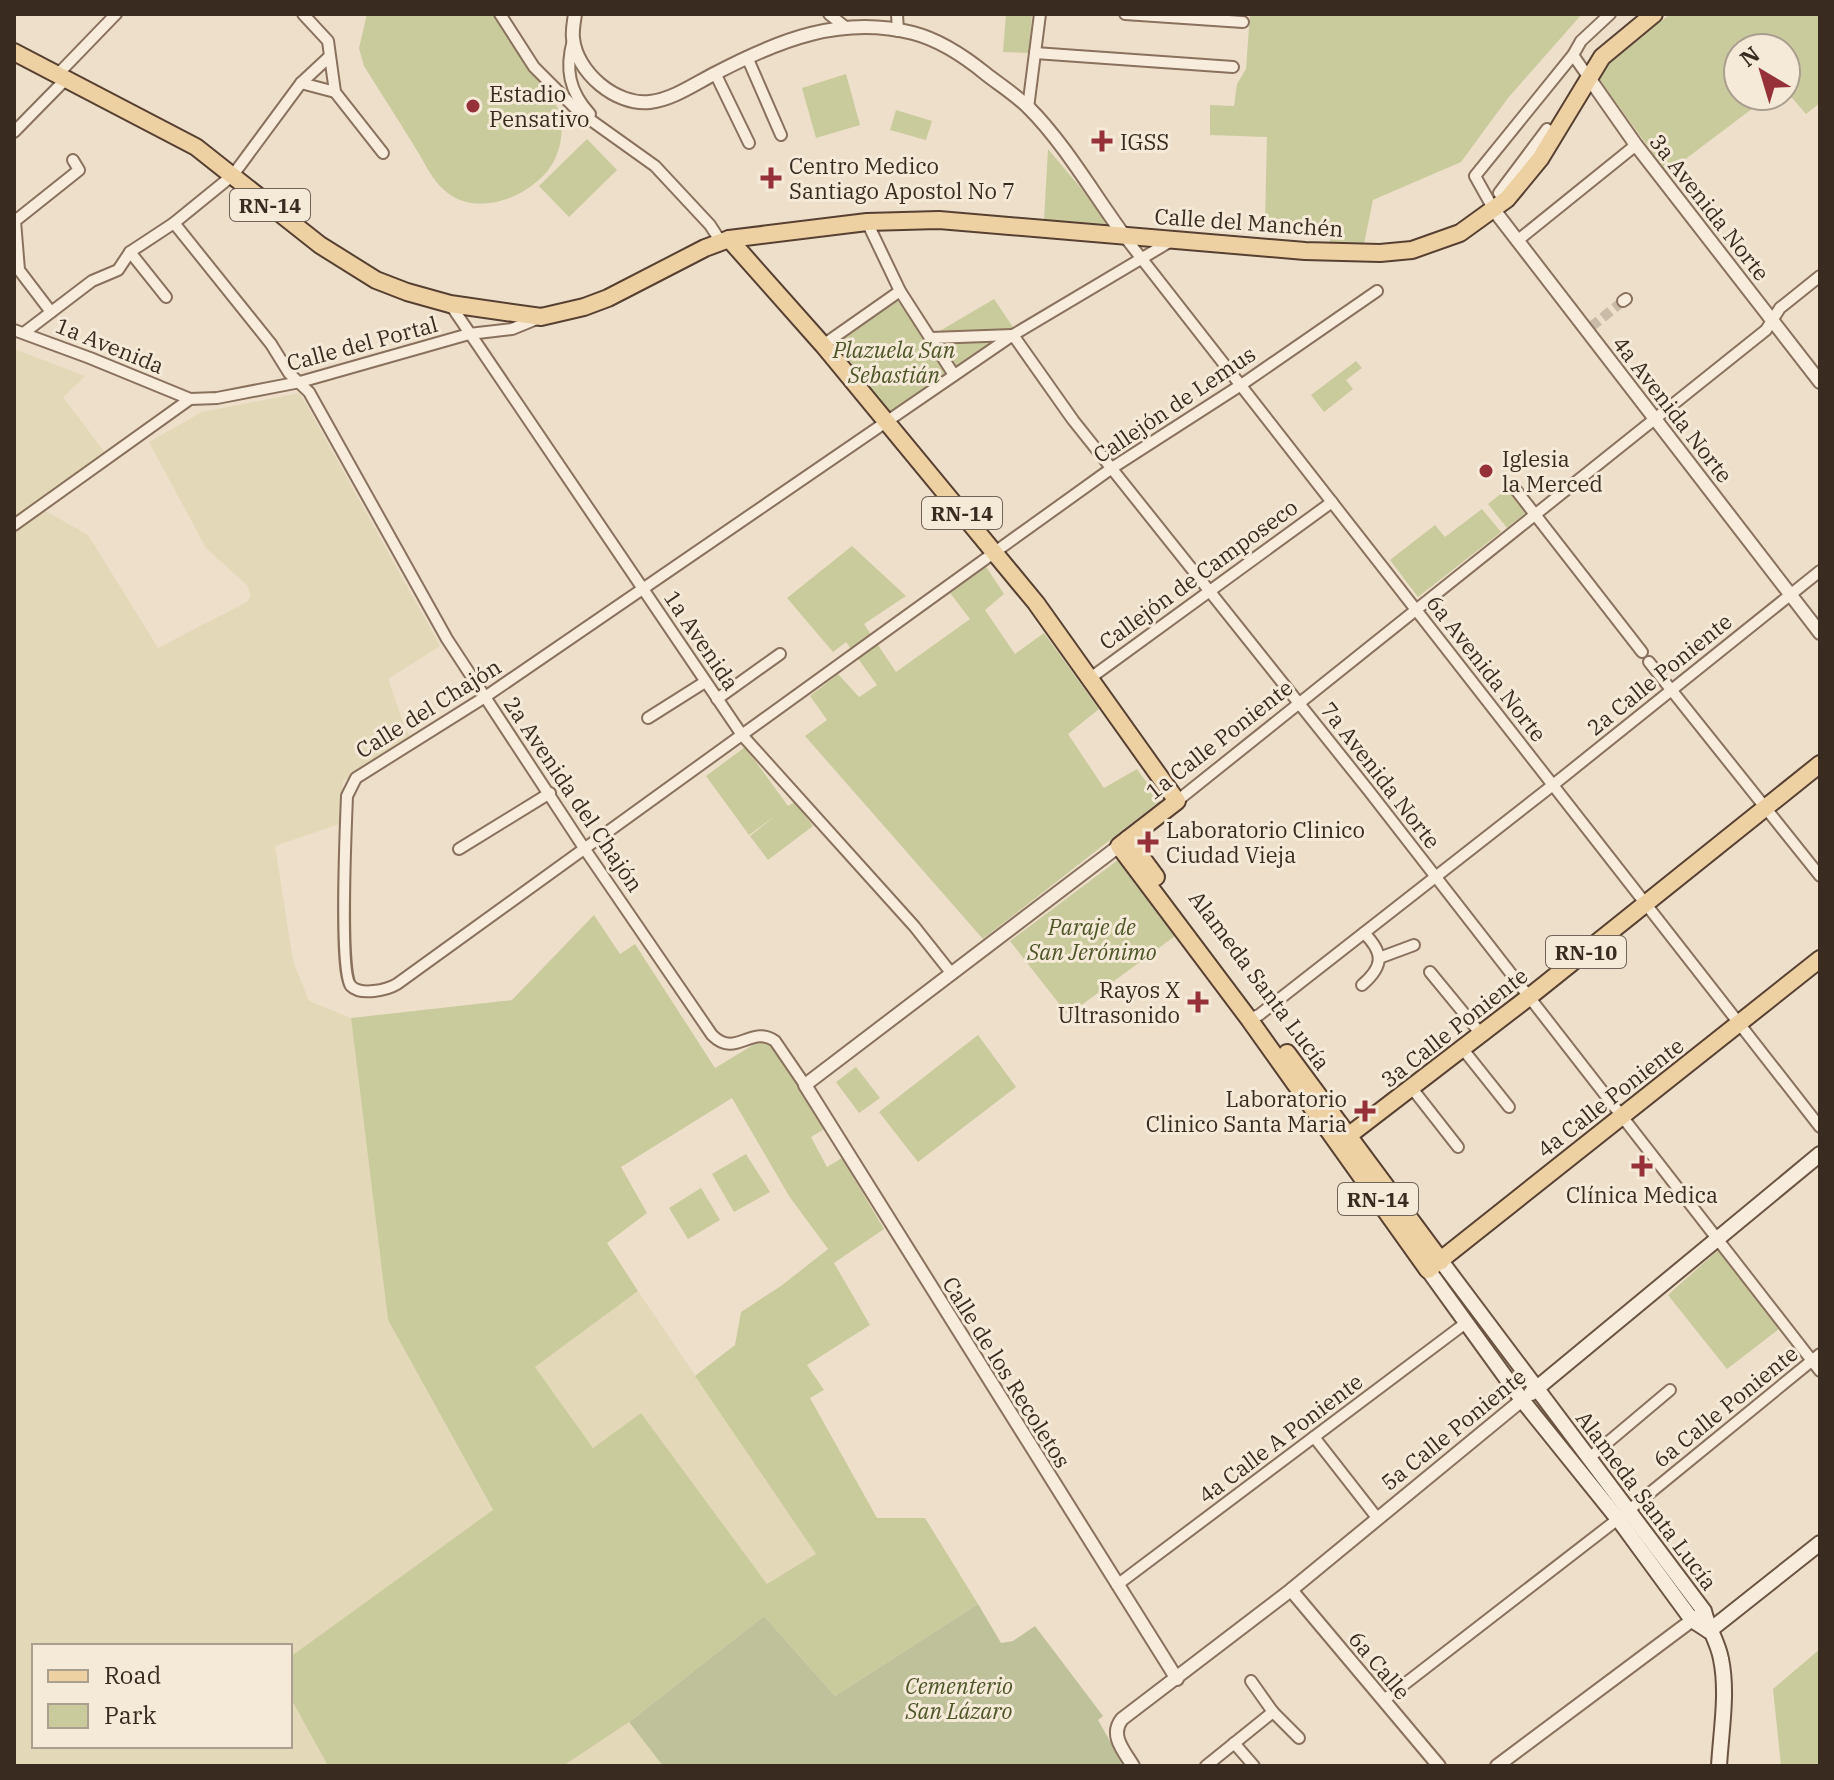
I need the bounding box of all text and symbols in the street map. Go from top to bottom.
north arrow [1722,32,1802,112]
text: N [1734,39,1765,73]
place label: Estadio Pensativo [489,79,589,133]
marker: Estadio Pensativo [464,97,482,115]
place label: IGSS [1120,127,1169,156]
street label: 3a Avenida Norte [1644,128,1776,286]
marker: IGSS [1091,130,1113,152]
place label: Centro Medico Santiago Apostol No 7 [789,151,1015,205]
marker: Centro Medico Santiago Apostol No 7 [760,167,782,189]
road number: RN-14 [230,189,310,221]
street label: Calle del Manchén [1154,201,1344,243]
street label: Calle del Portal [283,309,441,377]
street label: 1a Avenida [51,310,169,380]
street label: 4a Avenida Norte [1607,330,1739,488]
park label: Plazuela San Sebastián [832,335,956,389]
street label: Callejón de Lemus [1087,339,1261,469]
place label: Iglesia la Merced [1502,444,1603,498]
marker: Iglesia la Merced [1477,462,1495,480]
street label: Callejón de Camposeco [1093,492,1303,656]
road number: RN-14 [922,497,1002,529]
street label: 1a Avenida [658,584,746,696]
street label: 6a Avenida Norte [1421,589,1553,747]
street label: 2a Calle Poniente [1580,607,1738,741]
street label: Calle del Chajón [350,652,506,764]
street label: 1a Calle Poniente [1140,673,1298,805]
street label: 2a Avenida del Chajón [498,691,650,897]
street label: 7a Avenida Norte [1315,696,1447,854]
place label: Laboratorio Clinico Ciudad Vieja [1166,815,1365,869]
marker: Laboratorio Clinico Ciudad Vieja [1137,831,1159,853]
street label: Alameda Santa Lucía [1183,884,1337,1076]
park label: Paraje de San Jerónimo [1026,912,1157,966]
road number: RN-10 [1546,936,1626,968]
street label: 3a Calle Poniente [1375,961,1533,1093]
place label: Rayos X Ultrasonido [1058,975,1180,1029]
marker: Rayos X Ultrasonido [1187,991,1209,1013]
street label: 4a Calle Poniente [1531,1031,1689,1163]
place label: Laboratorio Clinico Santa Maria [1146,1084,1347,1138]
marker: Laboratorio Clinico Santa Maria [1354,1100,1376,1122]
marker: Clínica Medica [1631,1155,1653,1177]
place label: Clínica Medica [1566,1180,1718,1209]
road number: RN-14 [1338,1183,1418,1215]
street label: Calle de los Recoletos [936,1271,1078,1473]
street label: 6a Calle Poniente [1646,1339,1804,1473]
street label: 5a Calle Poniente [1374,1362,1532,1496]
street label: 4a Calle A Poniente [1192,1367,1368,1509]
street label: Alameda Santa Lucía [1570,1404,1724,1596]
street label: 6a Calle [1343,1625,1417,1705]
legend [32,1644,292,1748]
text: Road [104,1659,161,1691]
park label: Cementerio San Lázaro [904,1671,1013,1725]
text: Park [104,1699,156,1731]

